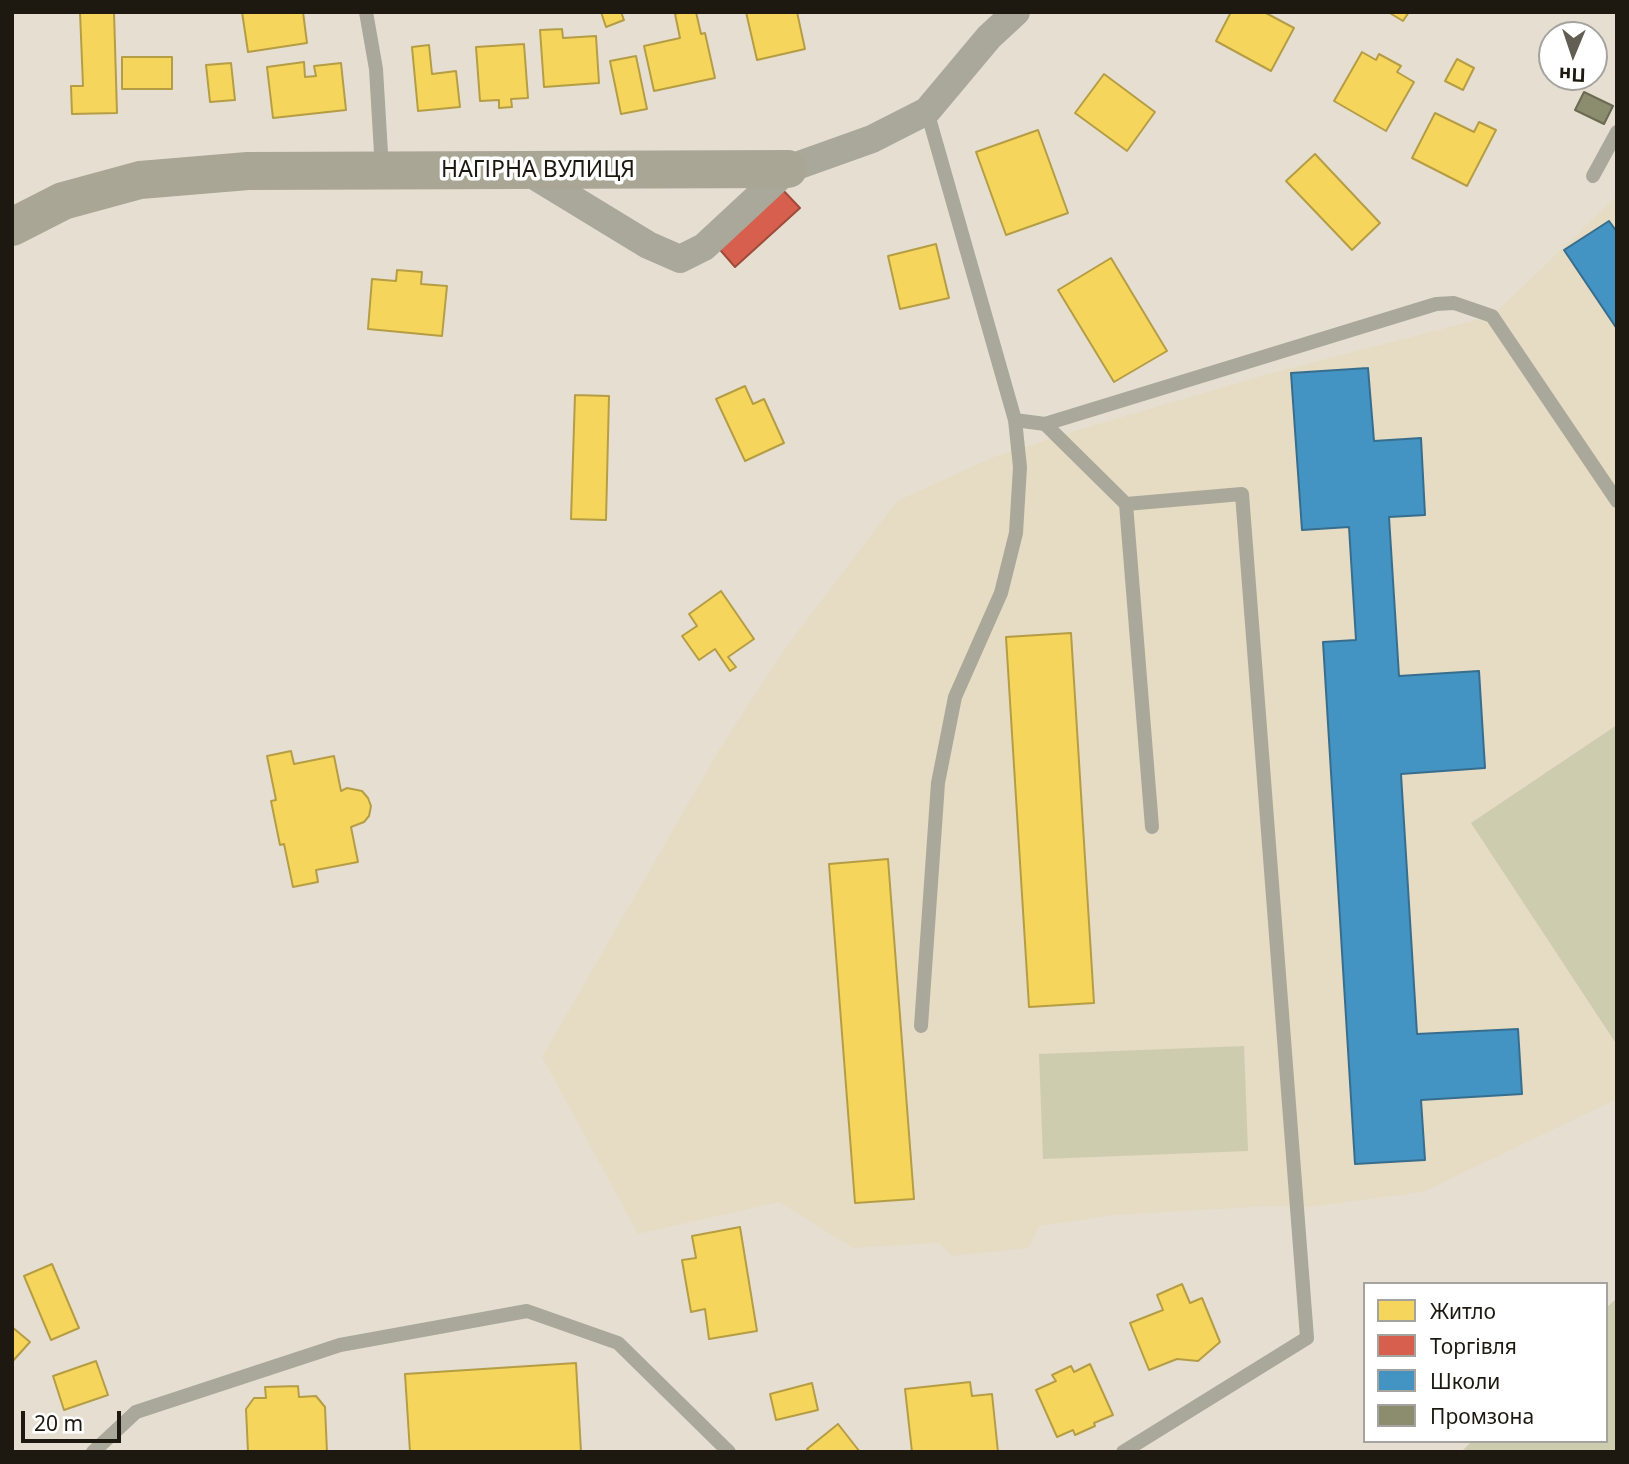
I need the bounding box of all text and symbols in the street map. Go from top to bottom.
north arrow [1538,21,1608,91]
text: Пн [1558,62,1586,88]
street label: НАГІРНА ВУЛИЦЯ [441,156,635,184]
legend [1363,1282,1608,1443]
text: Житло [1430,1297,1496,1325]
text: Торгівля [1430,1332,1517,1360]
text: Школи [1430,1367,1500,1395]
scale bar [24,1398,124,1442]
text: Промзона [1430,1402,1534,1430]
text: 20 m [34,1409,83,1437]

